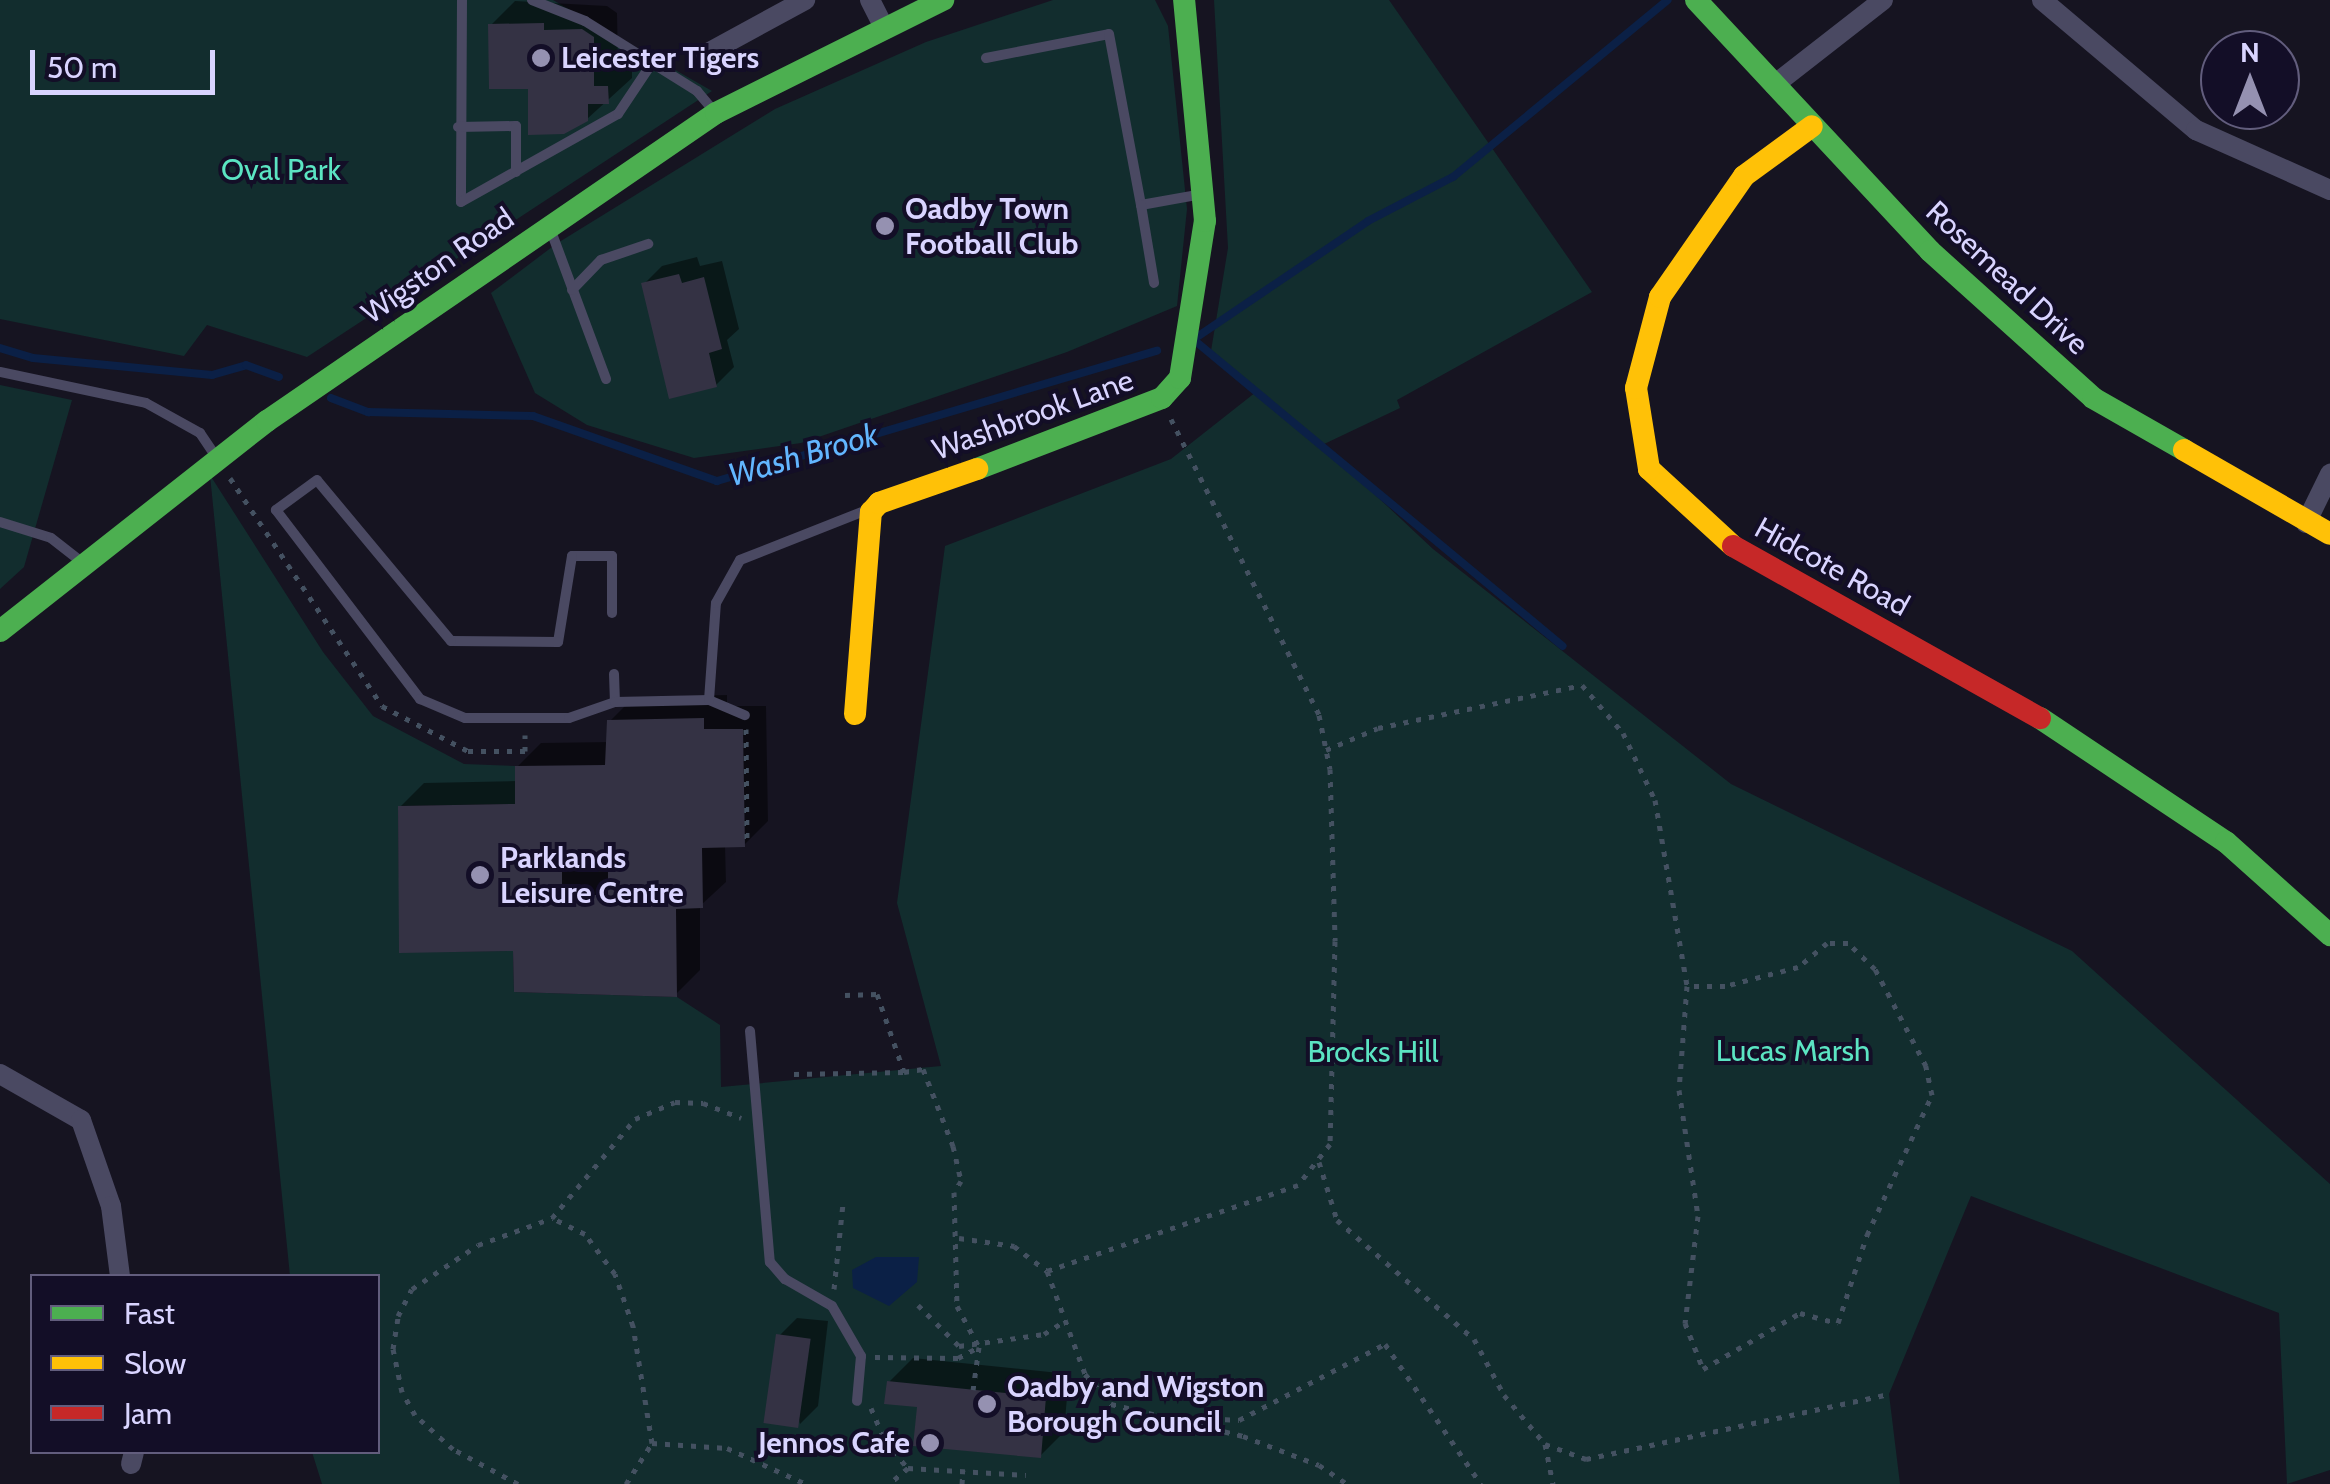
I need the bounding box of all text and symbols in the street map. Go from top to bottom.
scale bar [35,30,220,92]
north arrow [2200,30,2300,130]
text: N [2240,35,2260,69]
place label: Leicester Tigers [561,40,759,76]
marker: Leicester Tigers [530,47,552,69]
text: 50 m [47,49,117,86]
park label: Oval Park [221,152,341,188]
place label: Oadby Town Football Club [905,191,1078,262]
street label: Rosemead Drive [1918,194,2096,362]
street label: Wigston Road [355,200,521,332]
marker: Oadby Town Football Club [874,215,896,237]
street label: Washbrook Lane [928,362,1138,468]
water label: Wash Brook [724,415,882,495]
street label: Hidcote Road [1749,510,1915,624]
place label: Parklands Leisure Centre [500,840,684,910]
marker: Parklands Leisure Centre [469,864,491,886]
park label: Lucas Marsh [1716,1033,1870,1069]
park label: Brocks Hill [1308,1034,1438,1070]
legend [30,1274,380,1454]
text: Fast [124,1295,175,1332]
text: Slow [124,1345,186,1382]
place label: Oadby and Wigston Borough Council [1007,1369,1264,1440]
marker: Oadby and Wigston Borough Council [976,1393,998,1415]
text: Jam [124,1395,172,1432]
place label: Jennos Cafe [758,1425,910,1461]
marker: Jennos Cafe [919,1432,941,1454]

